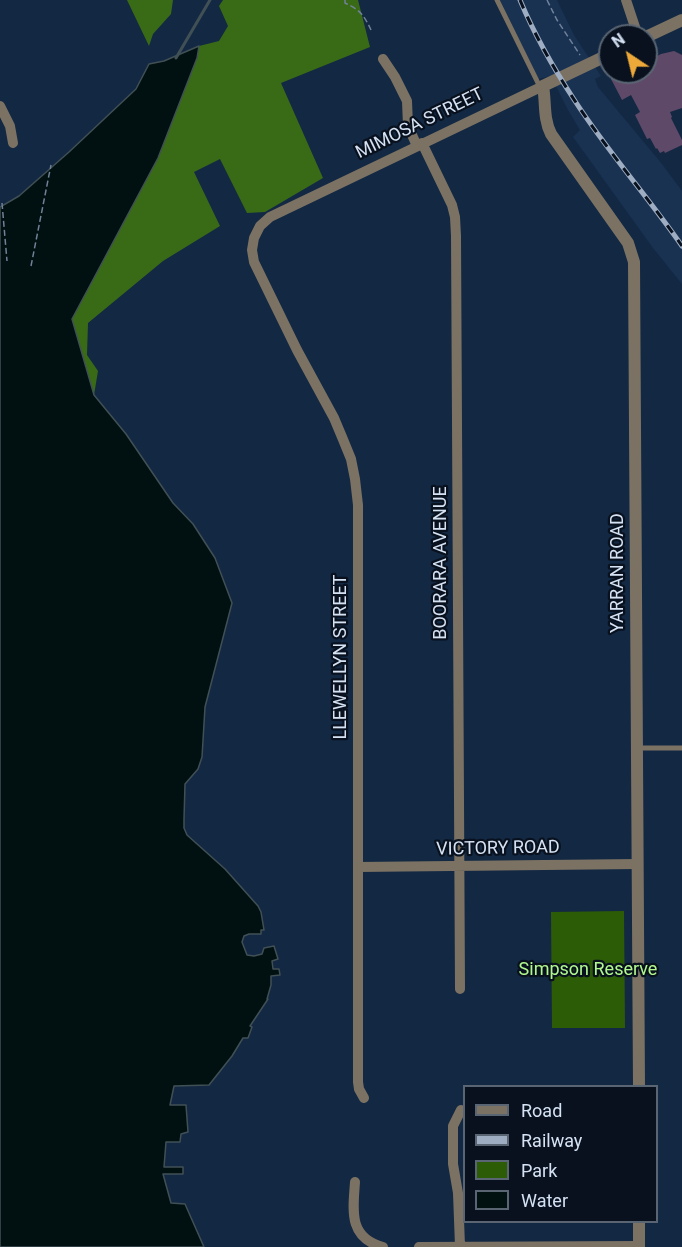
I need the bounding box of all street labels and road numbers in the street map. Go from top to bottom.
street label: MIMOSA STREET [353,84,487,164]
street label: BOORARA AVENUE [430,486,452,640]
street label: YARRAN ROAD [607,513,629,633]
street label: LLEWELLYN STREET [330,574,352,740]
street label: VICTORY ROAD [436,837,560,861]

